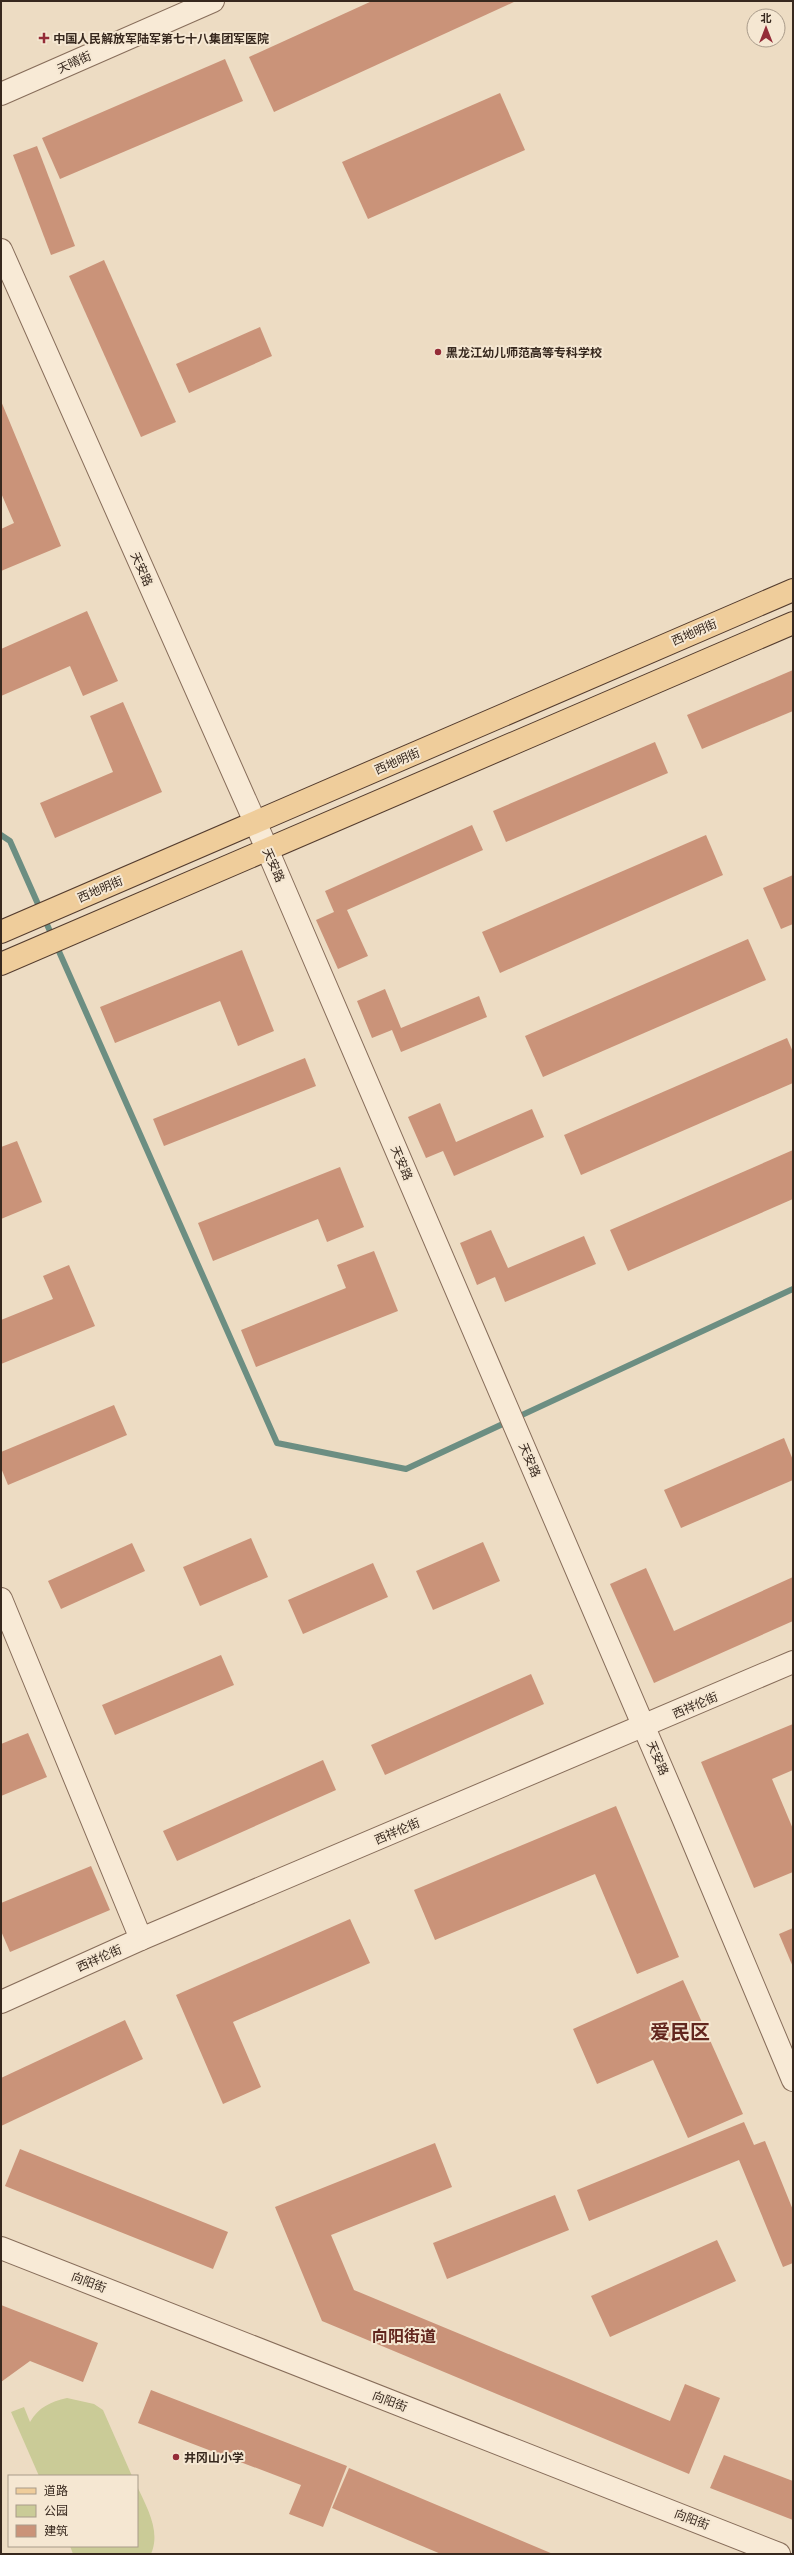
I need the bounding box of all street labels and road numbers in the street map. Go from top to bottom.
street label: 天晴街 [54,48,94,76]
street label: 天安路 [128,549,156,589]
street label: 西地明街 [669,616,719,648]
street label: 西地明街 [372,745,422,777]
street label: 天安路 [260,845,288,885]
street label: 西地明街 [75,873,125,905]
street label: 天安路 [388,1143,416,1183]
street label: 天安路 [516,1440,544,1480]
street label: 西祥伦街 [670,1689,720,1721]
street label: 天安路 [644,1738,672,1778]
street label: 西祥伦街 [372,1815,422,1847]
street label: 西祥伦街 [74,1941,124,1975]
street label: 向阳街 [70,2269,108,2295]
street label: 向阳街 [371,2388,409,2414]
street label: 向阳街 [673,2506,711,2532]

